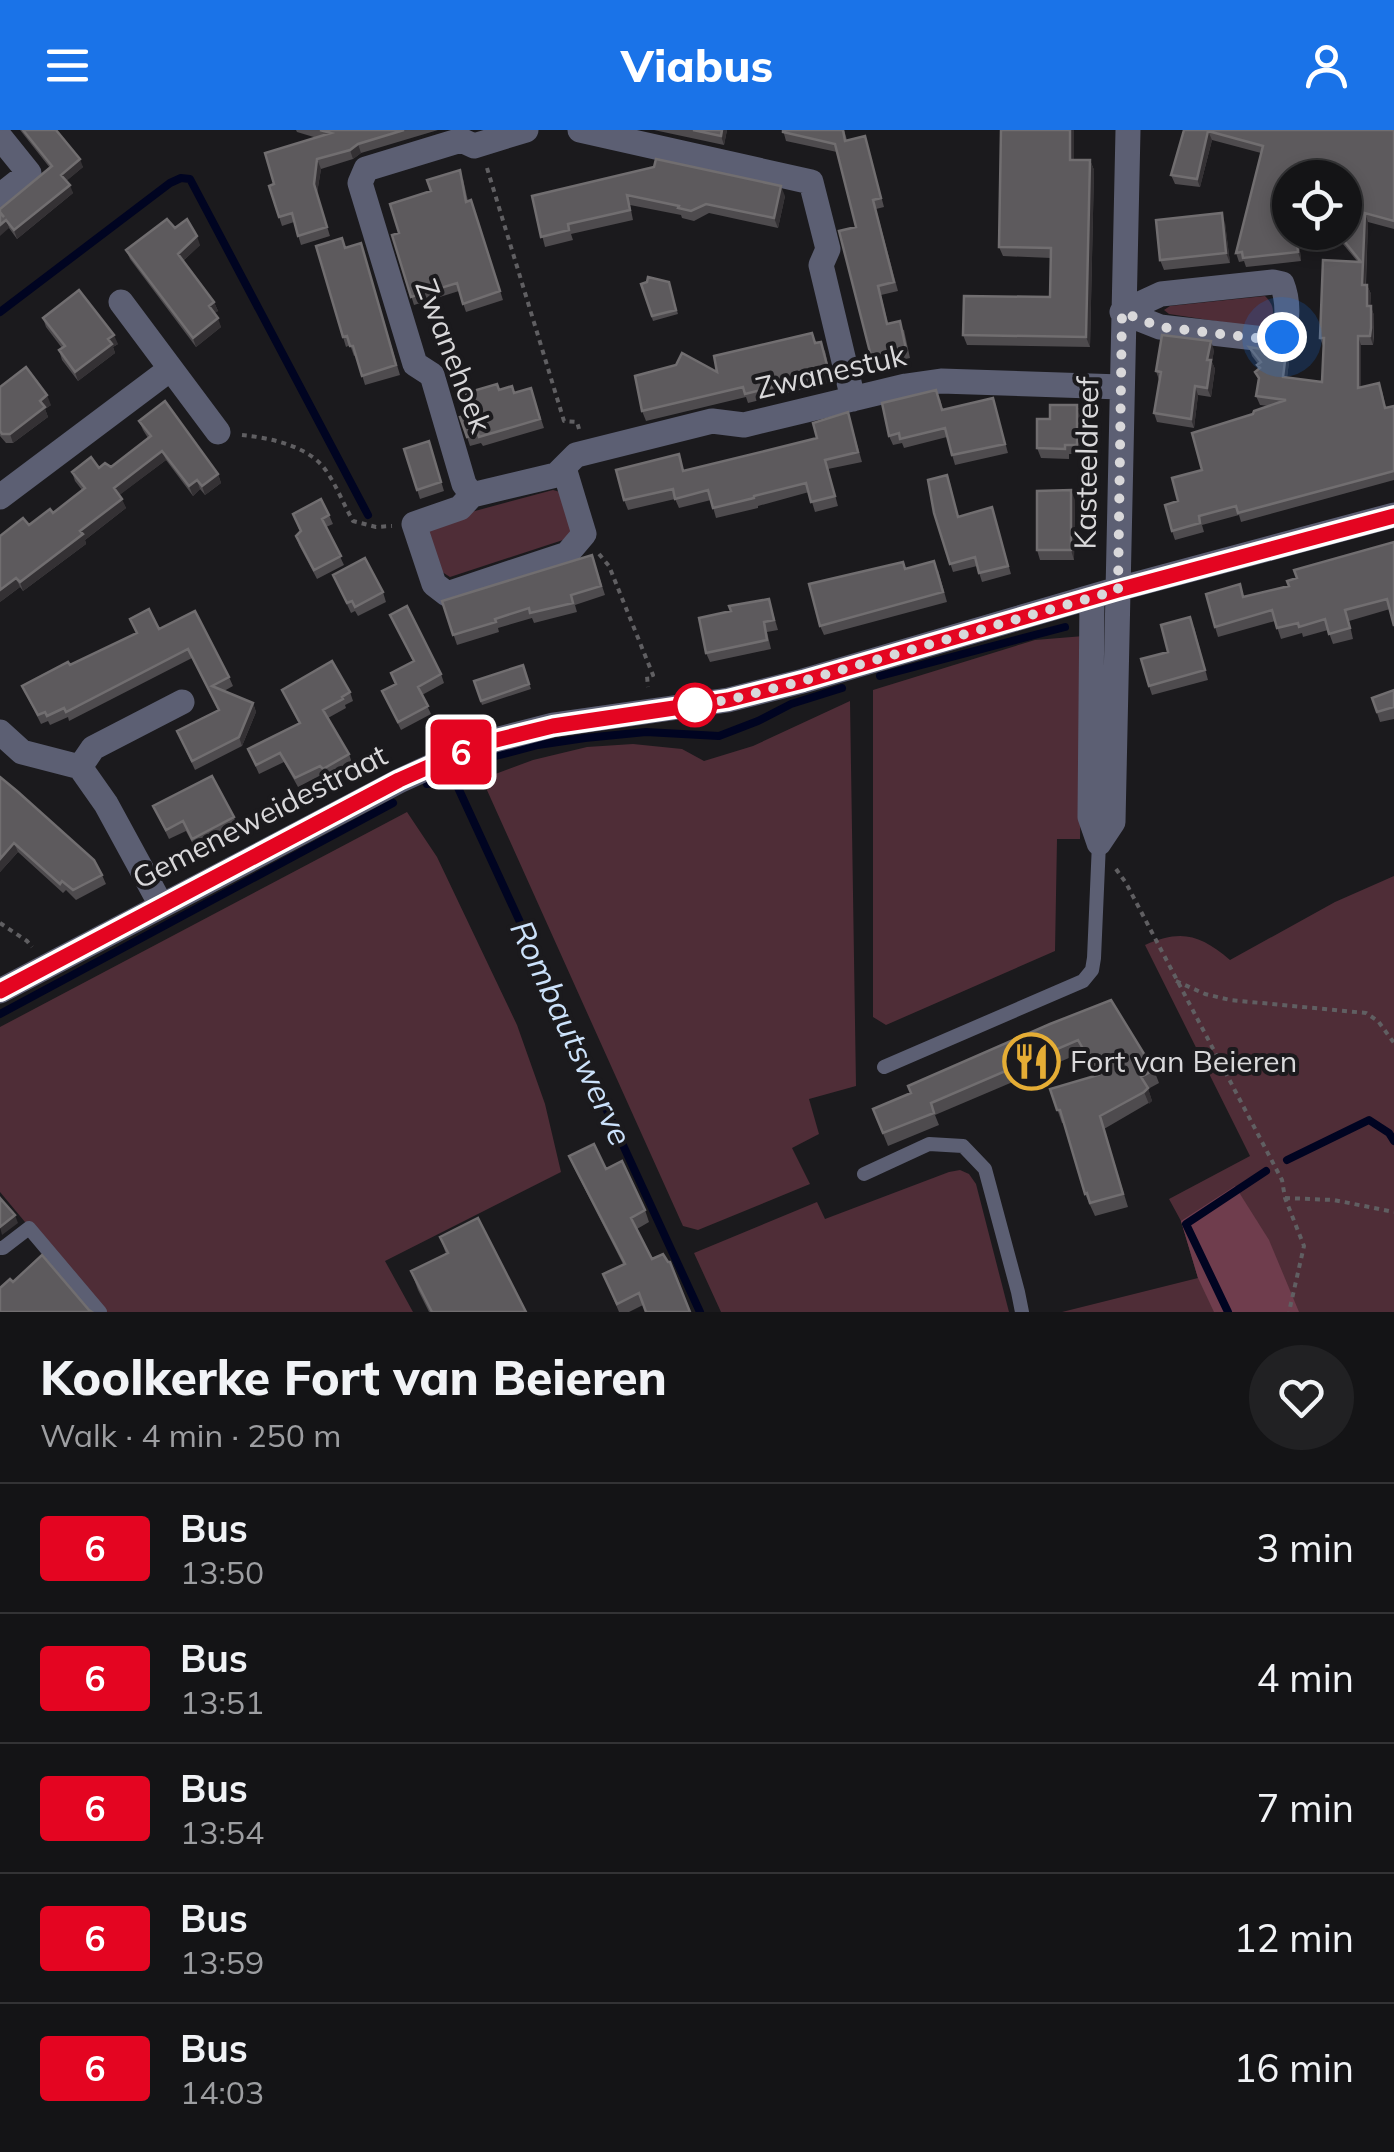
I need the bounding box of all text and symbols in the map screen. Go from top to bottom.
text: Viabus [621,37,773,93]
icon: menu [40,38,95,93]
icon: person [1299,38,1354,93]
map controls [1272,160,1362,250]
button: locate [1272,160,1362,250]
street label: Zwanehoek [407,274,501,438]
your location [1257,312,1307,362]
street label: Zwanestuk [752,335,910,407]
street label: Kasteeldreef [1065,375,1107,550]
unlabelled marker [674,684,716,726]
line badge: 6 [428,720,494,784]
text: 6 [450,730,472,774]
street label: Gemeneweidestraat [126,735,393,897]
water label: Rombautswerve [502,914,641,1151]
restaurant icon: Fort van Beieren [1001,1032,1061,1092]
place label: Fort van Beieren [1070,1042,1297,1080]
button: heart [1249,1345,1354,1450]
text: Koolkerke Fort van Beieren [40,1347,667,1407]
text: Walk · 4 min · 250 m [40,1415,341,1455]
text: Bus [180,1504,248,1552]
text: 3 min [1257,1524,1354,1572]
text: 6 [84,1526,106,1570]
text: 13:50 [180,1552,264,1592]
text: Bus [180,1634,248,1682]
text: 4 min [1257,1654,1354,1702]
text: 6 [84,1656,106,1700]
text: 13:51 [180,1682,264,1722]
text: Bus [180,1764,248,1812]
text: 7 min [1257,1784,1354,1832]
text: 6 [84,1786,106,1830]
text: 13:54 [180,1812,264,1852]
text: Bus [180,1894,248,1942]
text: 12 min [1234,1914,1354,1962]
text: 6 [84,1916,106,1960]
text: 13:59 [180,1942,264,1982]
text: Bus [180,2024,248,2072]
text: 16 min [1234,2044,1354,2092]
text: 6 [84,2046,106,2090]
text: 14:03 [180,2072,264,2112]

